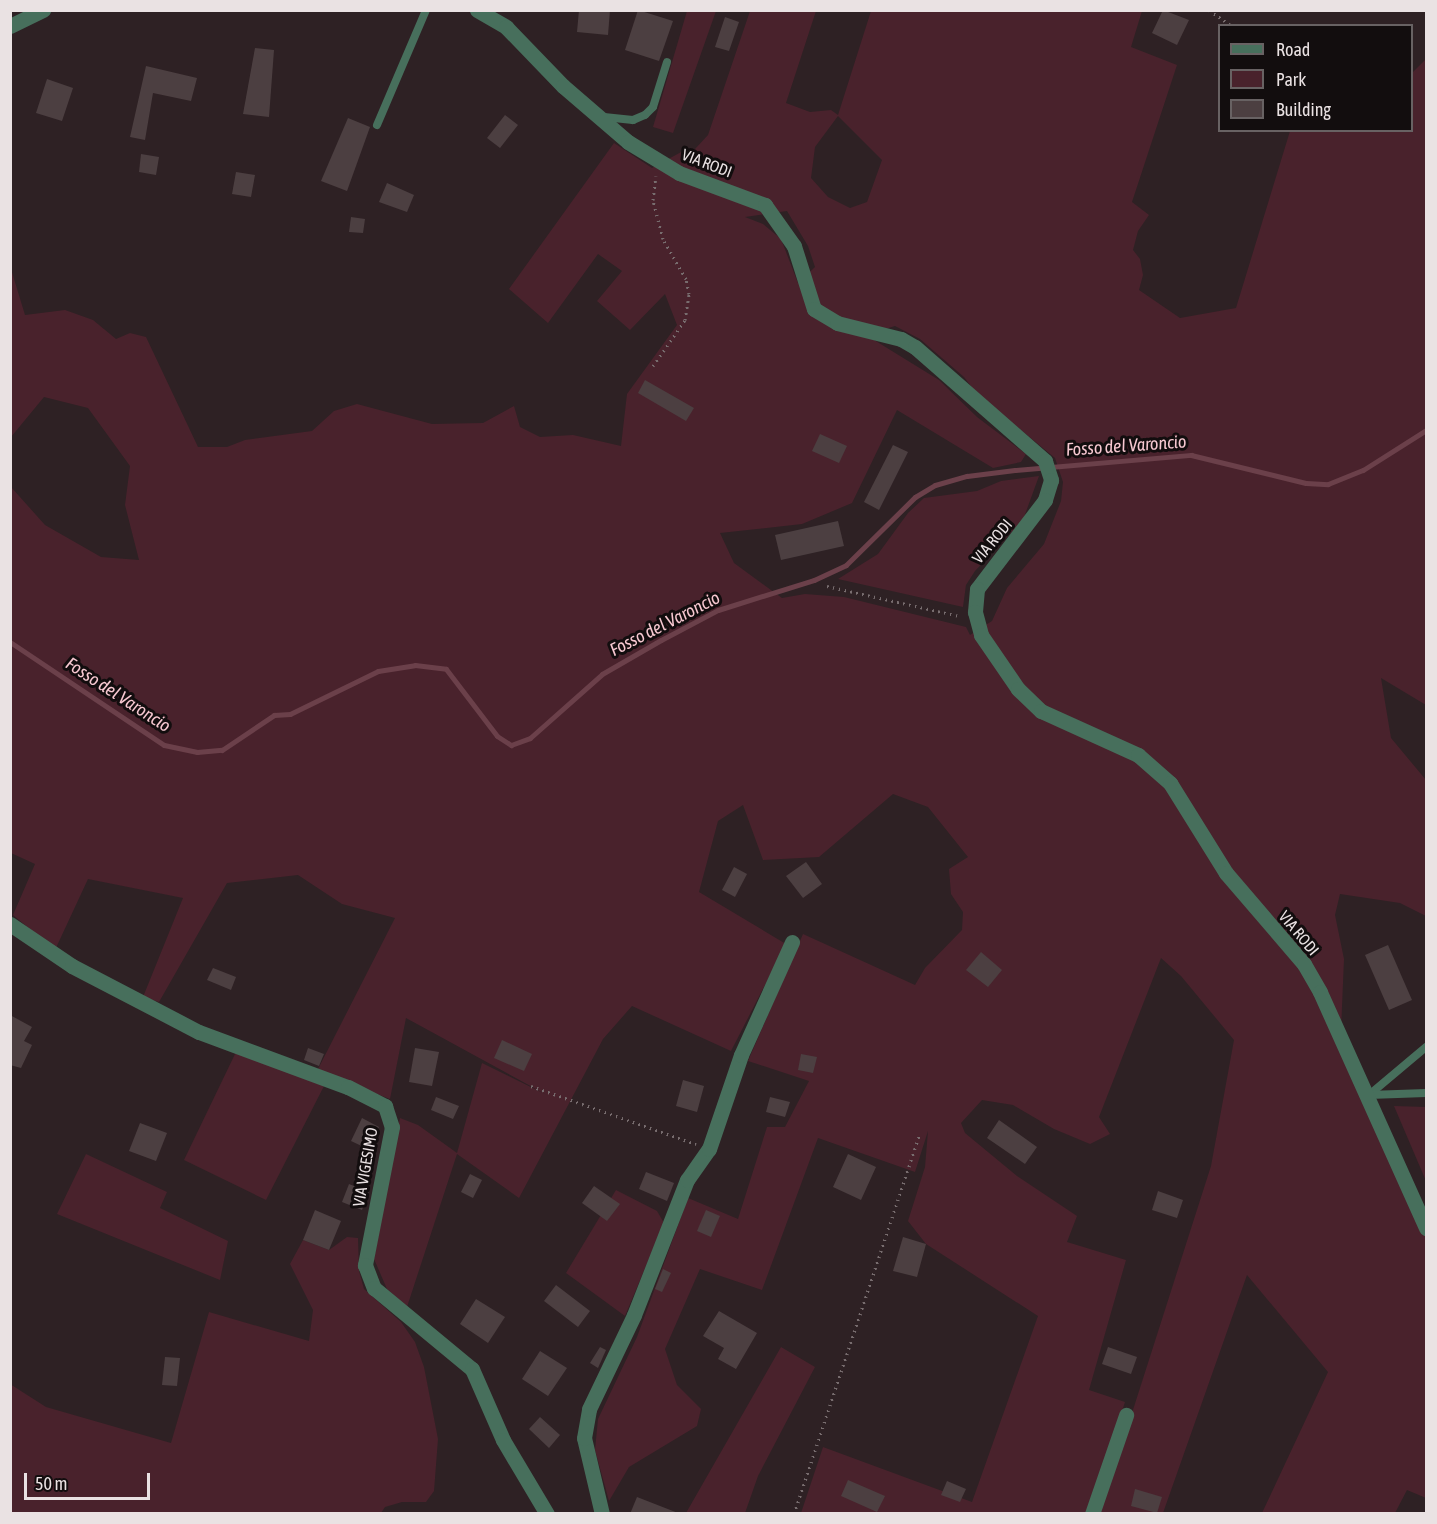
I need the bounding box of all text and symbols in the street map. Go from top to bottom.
legend [1218,24,1413,132]
text: Road [1276,39,1310,60]
text: Park [1276,69,1306,90]
text: Building [1276,99,1331,120]
street label: VIA RODI [679,145,735,181]
water label: Fosso del Varoncio [1065,431,1187,461]
street label: VIA RODI [968,515,1016,567]
water label: Fosso del Varoncio [606,587,724,661]
water label: Fosso del Varoncio [61,653,175,737]
street label: VIA RODI [1275,907,1323,959]
street label: VIA VIGESIMO [349,1126,381,1208]
scale bar [27,1461,153,1499]
text: 50 m [35,1473,67,1494]

